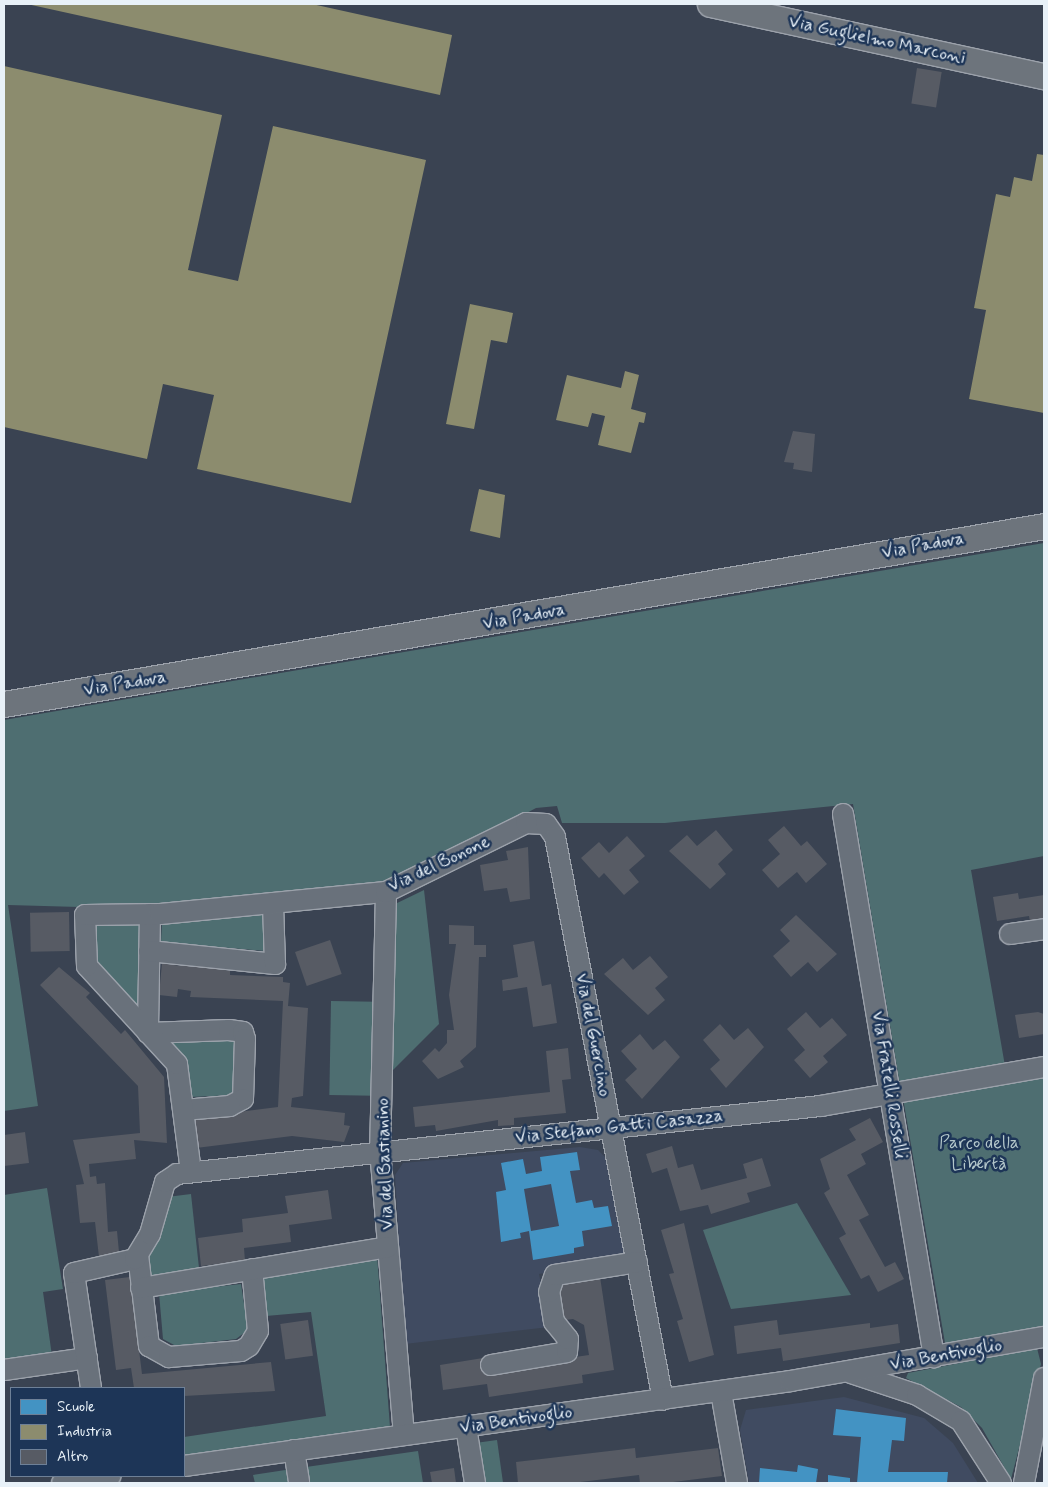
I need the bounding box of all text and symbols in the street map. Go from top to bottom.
street label: Via Guglielmo Marconi [791,12,963,68]
street label: Via Padova [881,528,965,564]
street label: Via Padova [482,599,566,635]
street label: Via Padova [83,667,167,701]
street label: Via del Bonone [383,830,495,898]
street label: Via del Guercino [571,974,615,1096]
street label: Via Fratelli Rosselli [867,1010,911,1160]
street label: Via del Bastianino [372,1098,398,1230]
street label: Via Stefano Gatti Casazza [515,1105,723,1149]
park label: Parco della Libertà [939,1133,1019,1176]
street label: Via Bentivoglio [888,1334,1004,1376]
legend [10,1387,185,1477]
text: Scuole [57,1397,95,1417]
street label: Via Bentivoglio [458,1401,574,1439]
text: Industria [57,1422,112,1442]
text: Altro [57,1447,88,1467]

